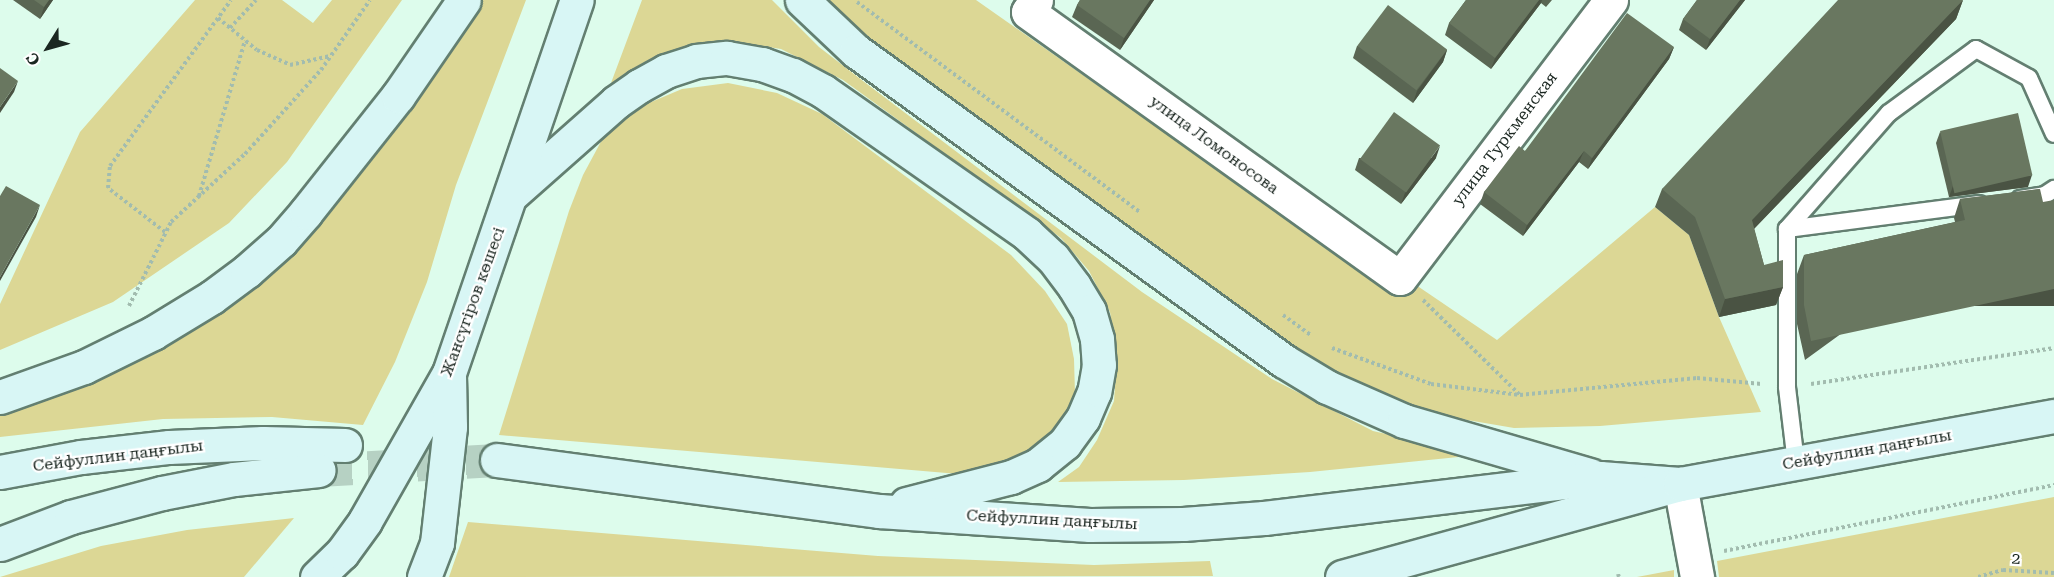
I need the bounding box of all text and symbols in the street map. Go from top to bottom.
north arrow [18,18,78,78]
text: С [22,49,44,69]
street label: улица Туркменская [1448,68,1562,210]
street label: улица Ломоносова [1146,92,1282,198]
street label: Жансүгіров көшесі [437,225,509,379]
street label: Сейфуллин даңғылы [1781,426,1953,474]
street label: Сейфуллин даңғылы [32,436,204,476]
street label: Сейфуллин даңғылы [966,506,1138,534]
street label: 2 [2011,549,2021,569]

